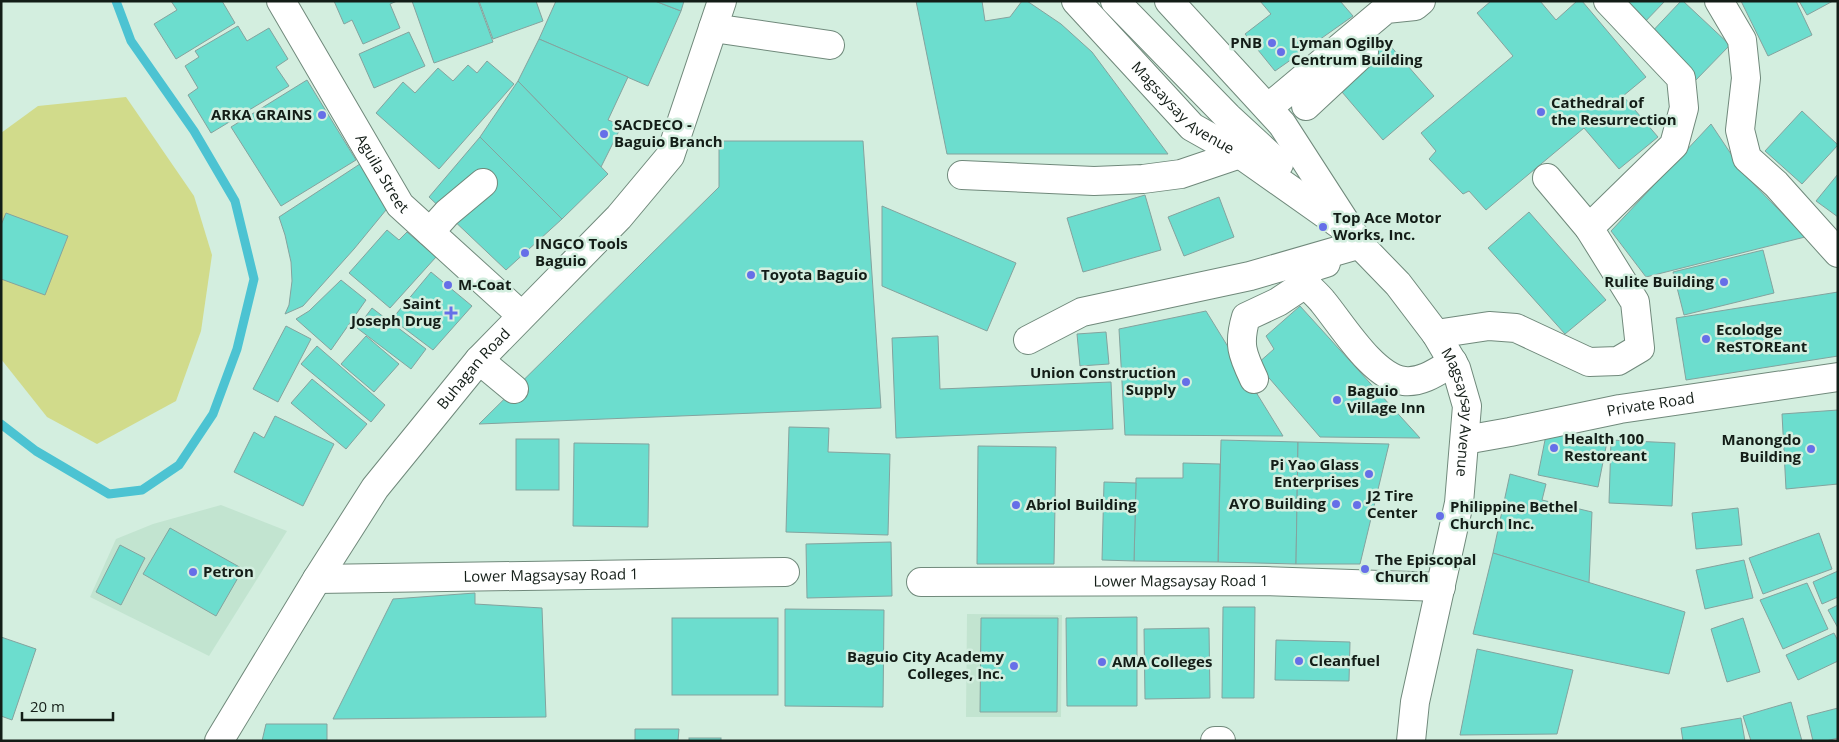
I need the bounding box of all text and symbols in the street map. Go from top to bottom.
place label: PNB [1230,32,1262,52]
place label: Lyman Ogilby Centrum Building [1291,32,1423,69]
marker: PNB [1266,37,1278,49]
marker: Lyman Ogilby Centrum Building [1275,46,1287,58]
street label: Magsaysay Avenue [1128,57,1238,158]
place label: Cathedral of the Resurrection [1551,92,1677,129]
place label: ARKA GRAINS [211,104,312,124]
marker: Cathedral of the Resurrection [1535,106,1547,118]
marker: ARKA GRAINS [316,109,328,121]
place label: SACDECO - Baguio Branch [614,114,723,151]
marker: SACDECO - Baguio Branch [598,128,610,140]
street label: Aguila Street [352,130,413,217]
place label: Top Ace Motor Works, Inc. [1333,207,1441,244]
marker: Top Ace Motor Works, Inc. [1317,221,1329,233]
place label: INGCO Tools Baguio [535,233,628,270]
marker: INGCO Tools Baguio [519,247,531,259]
place label: Toyota Baguio [761,264,868,284]
marker: Toyota Baguio [745,269,757,281]
place label: Rulite Building [1604,271,1715,291]
place label: M-Coat [458,274,512,294]
marker: Rulite Building [1718,276,1730,288]
marker: M-Coat [442,279,454,291]
place label: Saint Joseph Drug [349,293,442,330]
marker: Saint Joseph Drug [445,307,457,319]
place label: Ecolodge ReSTOREant [1716,319,1808,356]
street label: Buhagan Road [432,323,514,413]
marker: Ecolodge ReSTOREant [1700,333,1712,345]
street label: Magsaysay Avenue [1437,344,1478,478]
place label: Union Construction Supply [1030,362,1176,399]
marker: Union Construction Supply [1180,376,1192,388]
place label: Baguio Village Inn [1347,380,1425,417]
street label: Private Road [1605,387,1696,421]
marker: Baguio Village Inn [1331,394,1343,406]
place label: Health 100 Restoreant [1564,428,1648,465]
place label: Manongdo Building [1722,429,1802,466]
marker: Health 100 Restoreant [1548,442,1560,454]
marker: Manongdo Building [1805,443,1817,455]
place label: Pi Yao Glass Enterprises [1270,454,1359,491]
marker: Pi Yao Glass Enterprises [1363,468,1375,480]
place label: J2 Tire Center [1365,485,1418,522]
place label: AYO Building [1229,493,1327,513]
place label: Abriol Building [1026,494,1137,514]
place label: Philippine Bethel Church Inc. [1450,496,1578,533]
marker: AYO Building [1330,498,1342,510]
marker: Abriol Building [1010,499,1022,511]
marker: J2 Tire Center [1351,499,1363,511]
marker: Philippine Bethel Church Inc. [1434,510,1446,522]
place label: The Episcopal Church [1375,549,1476,586]
place label: Petron [203,561,254,581]
street label: Lower Magsaysay Road 1 [463,563,639,586]
marker: The Episcopal Church [1359,563,1371,575]
marker: Petron [187,566,199,578]
street label: Lower Magsaysay Road 1 [1093,570,1269,590]
place label: Baguio City Academy Colleges, Inc. [847,646,1004,683]
place label: Cleanfuel [1309,650,1380,670]
place label: AMA Colleges [1112,651,1212,671]
marker: Cleanfuel [1293,655,1305,667]
marker: AMA Colleges [1096,656,1108,668]
marker: Baguio City Academy Colleges, Inc. [1008,660,1020,672]
scale bar [22,690,114,722]
text: 20 m [30,696,65,716]

